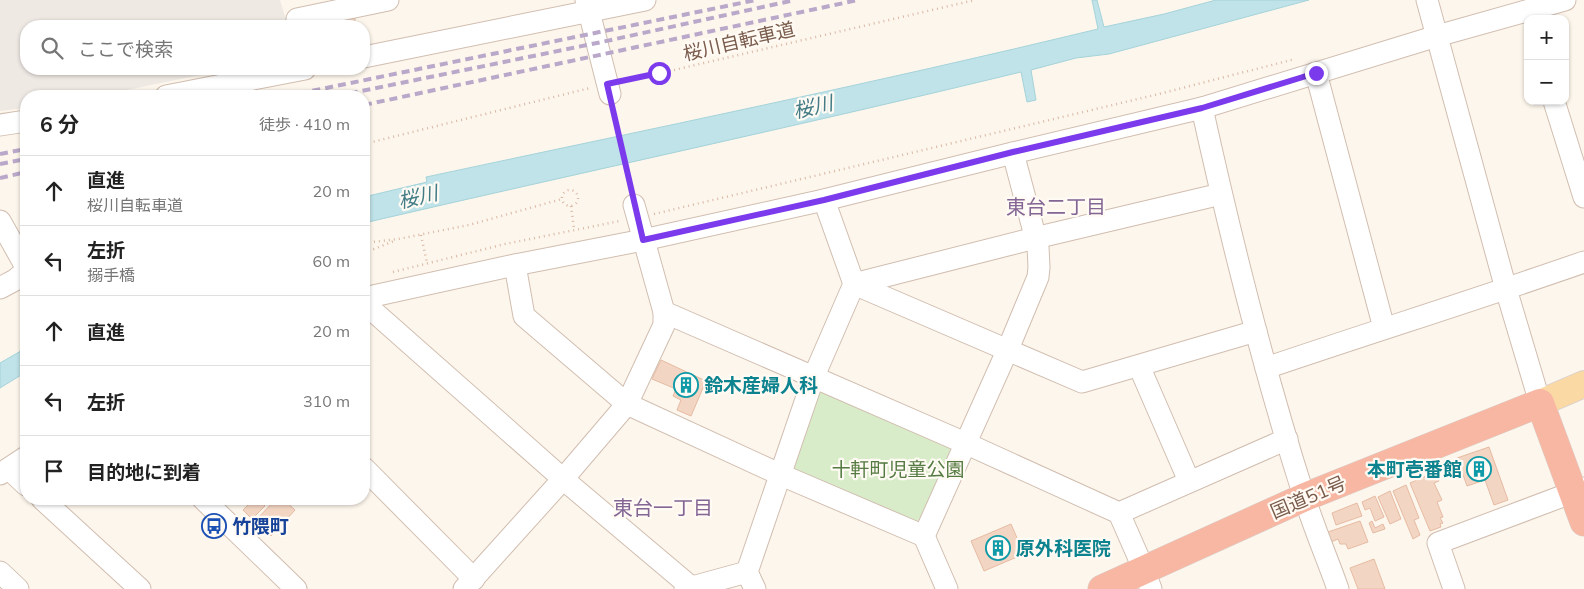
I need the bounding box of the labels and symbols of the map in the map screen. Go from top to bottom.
street label: 桜川自転車道 [681,16,797,66]
route start [648,62,671,85]
route end [1305,62,1328,85]
water label: 桜川 [791,89,837,123]
water label: 桜川 [396,179,442,213]
district label: 東台二丁目 [1006,194,1106,219]
building icon: 鈴木産婦人科 [673,372,699,398]
place label: 鈴木産婦人科 [704,373,818,397]
building icon: 本町壱番館 [1466,456,1492,482]
park label: 十軒町児童公園 [831,457,965,481]
place label: 本町壱番館 [1367,457,1462,481]
street label: 国道51号 [1267,470,1349,524]
district label: 東台一丁目 [613,495,713,520]
bus stop icon: 竹隈町 [201,513,227,539]
place label: 竹隈町 [232,514,289,538]
building icon: 原外科医院 [985,535,1011,561]
place label: 原外科医院 [1016,536,1111,560]

